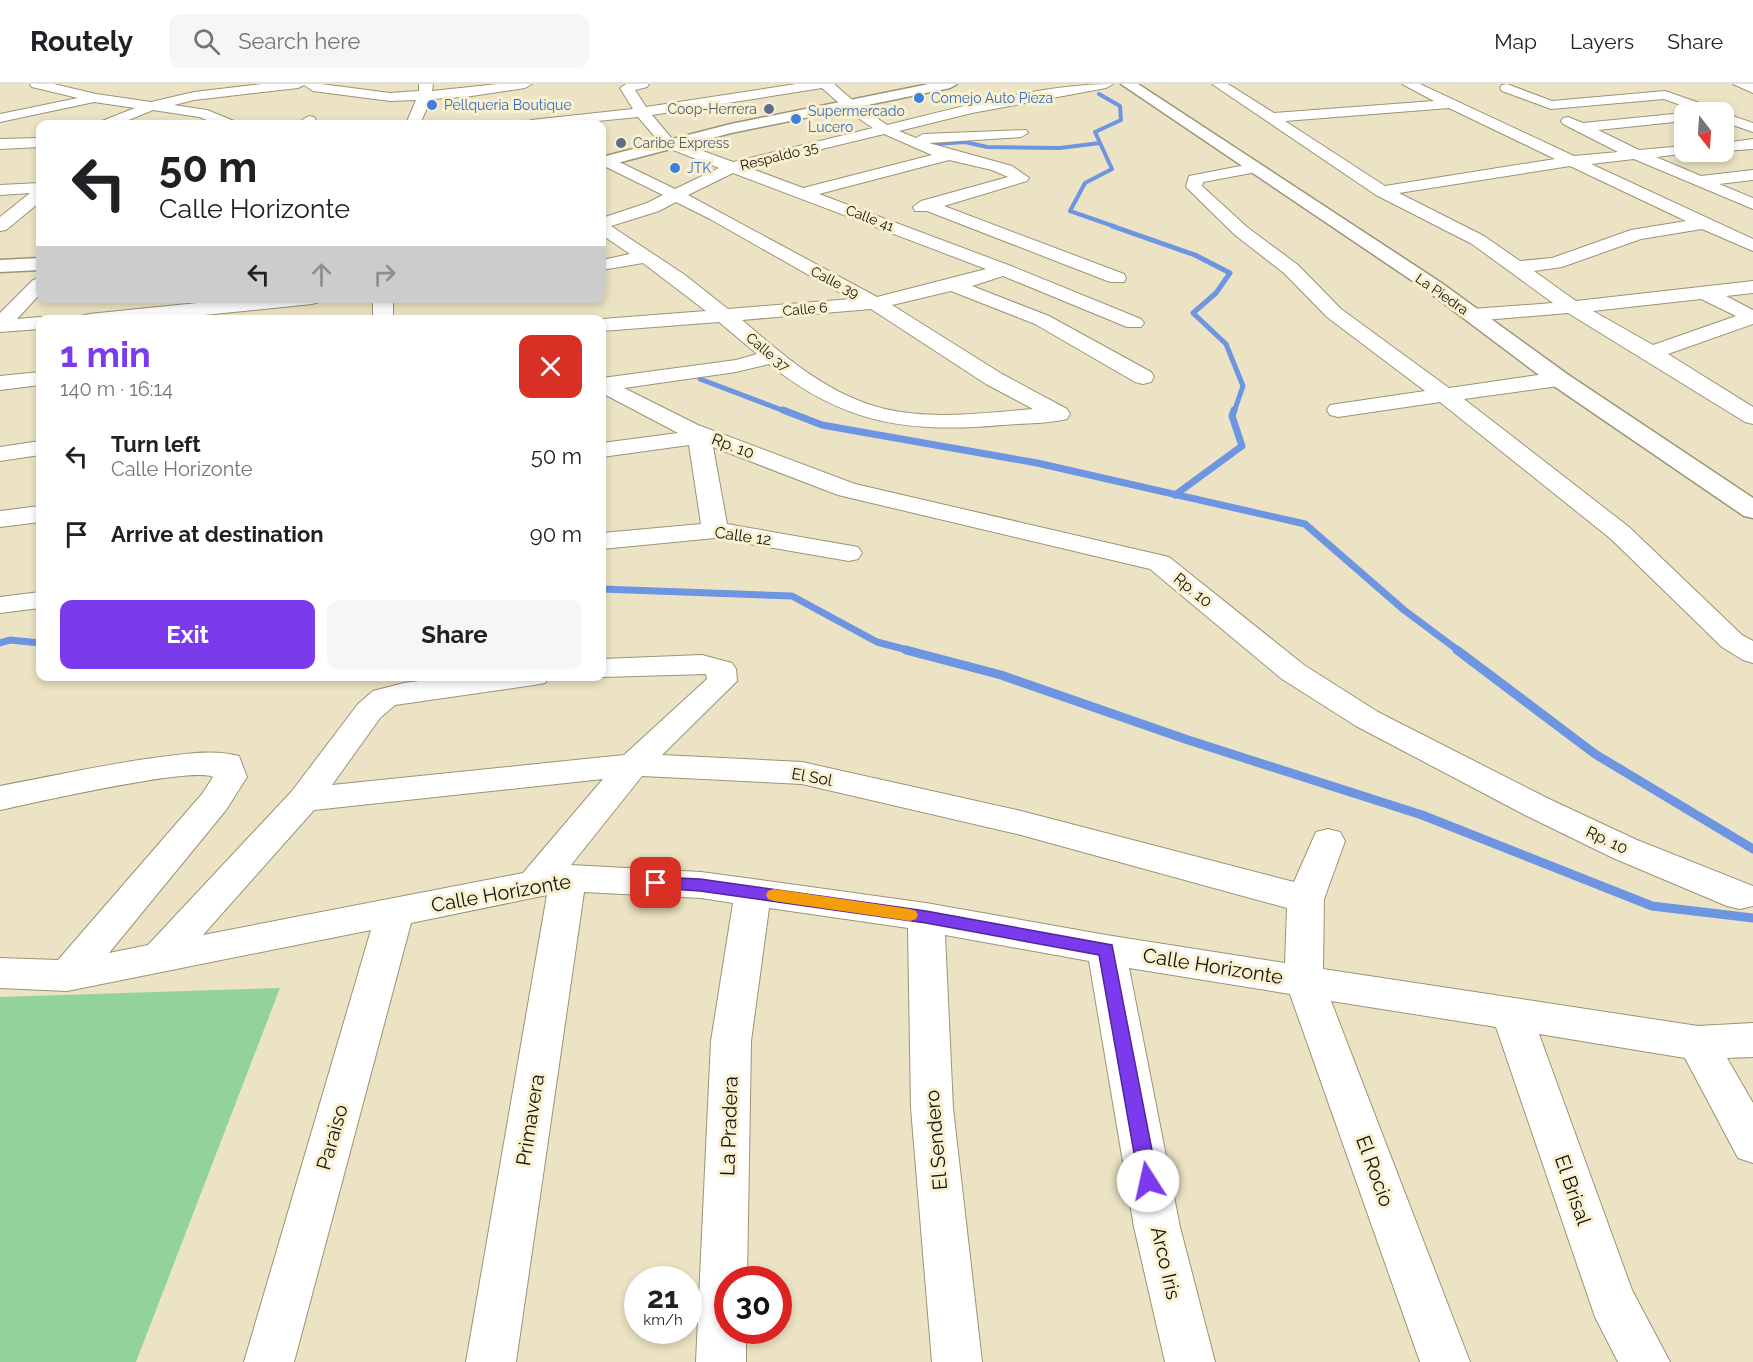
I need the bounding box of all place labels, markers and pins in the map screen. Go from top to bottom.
place label: Comejo Auto Pieza [931,90,1053,106]
marker: Comejo Auto Pieza [912,91,926,105]
place label: Pellqueria Boutique [444,97,572,113]
marker: Pellqueria Boutique [425,98,439,112]
place label: Coop-Herrera [667,101,757,117]
marker: Coop-Herrera [762,102,776,116]
place label: Supermercado Lucero [808,103,905,135]
marker: Supermercado Lucero [789,112,803,126]
place label: Caribe Express [633,135,730,151]
marker: Caribe Express [614,136,628,150]
place label: JTK [687,160,711,176]
marker: JTK [668,161,682,175]
pin [630,857,681,908]

